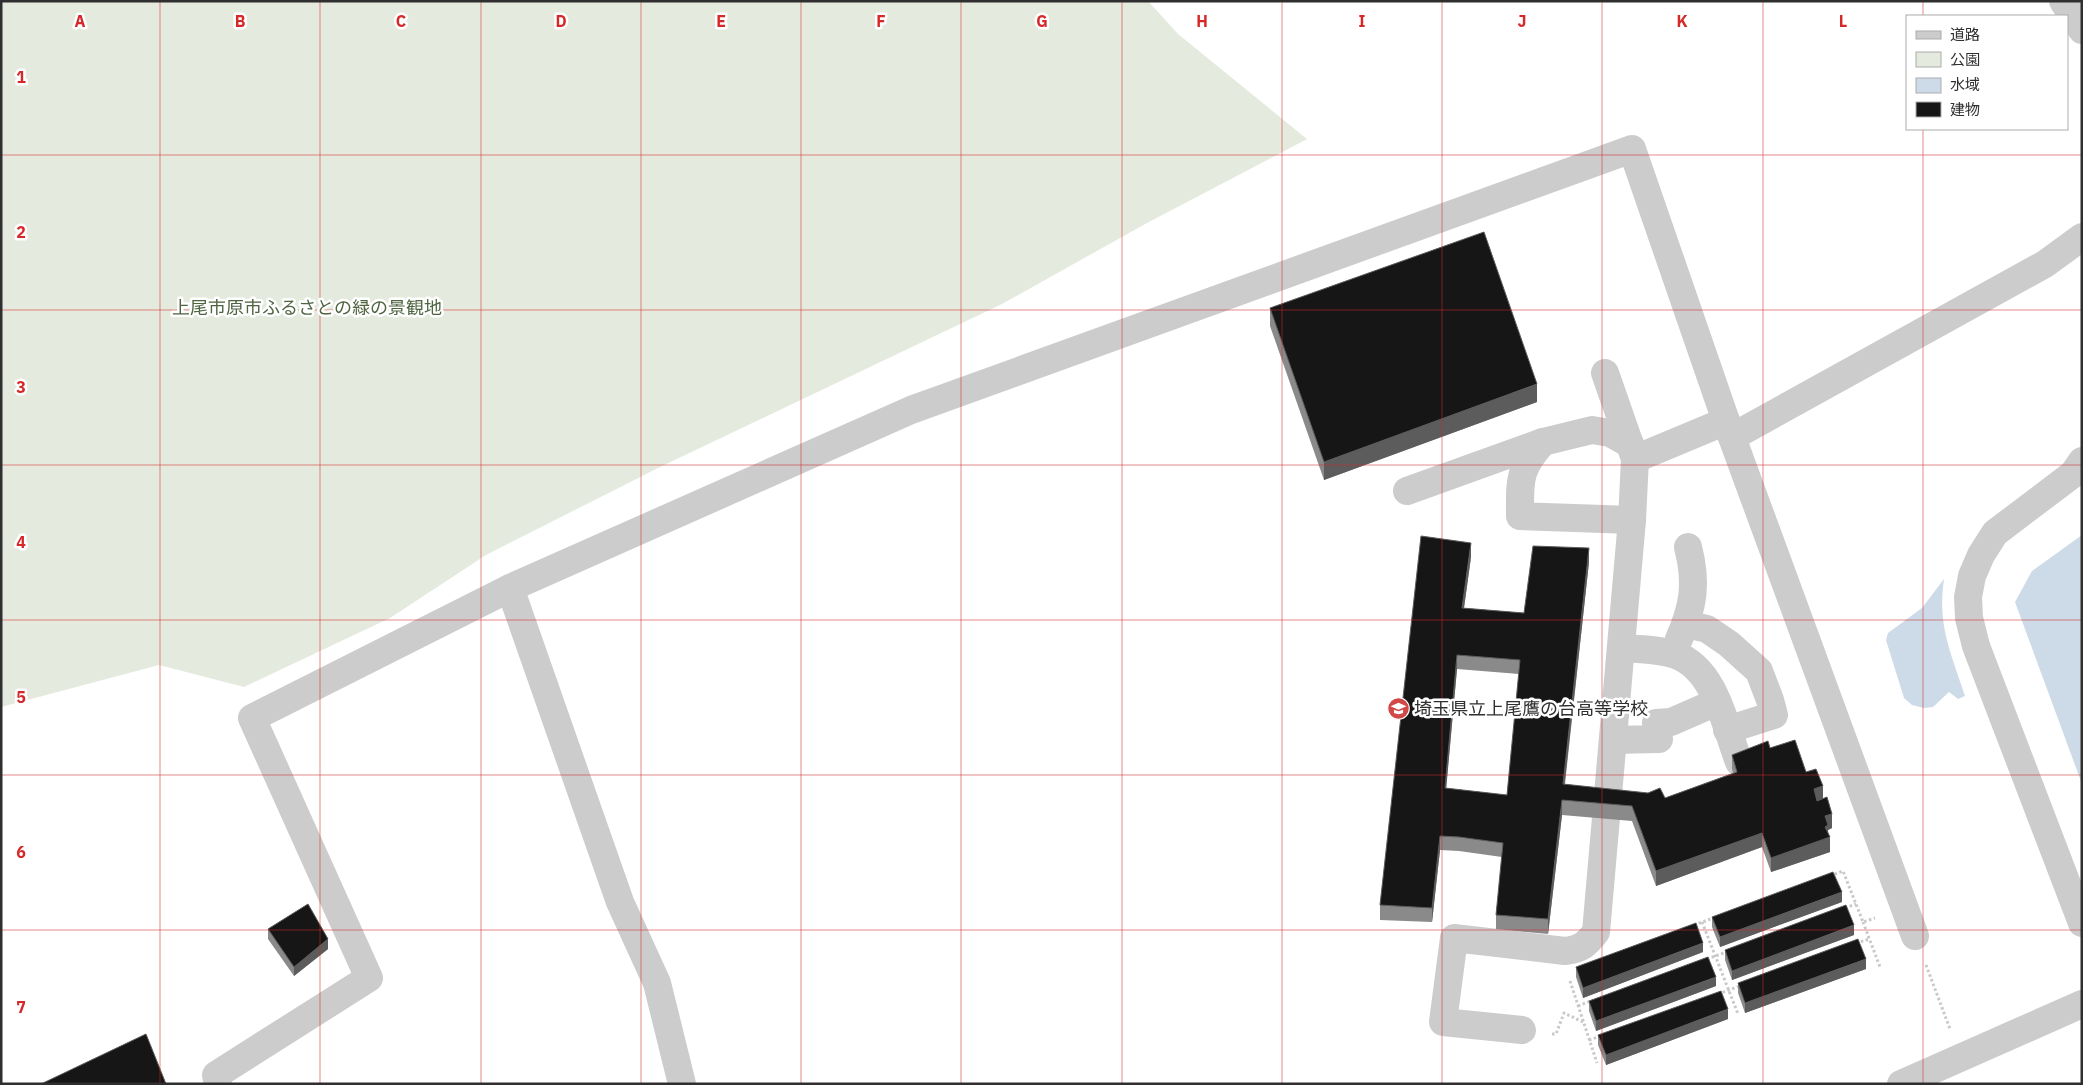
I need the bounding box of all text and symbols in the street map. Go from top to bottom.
text: A [75,11,86,31]
text: B [235,11,246,31]
text: C [396,11,406,31]
text: D [555,11,567,31]
text: E [716,11,726,31]
text: F [876,11,886,31]
text: G [1036,11,1048,31]
text: H [1196,11,1208,31]
text: I [1359,11,1366,31]
text: J [1518,11,1526,31]
text: K [1676,11,1688,31]
text: L [1839,11,1847,31]
legend [1906,15,2068,130]
text: 道路 [1950,25,1980,44]
text: 公園 [1950,50,1980,69]
text: 1 [16,67,26,87]
text: 水域 [1950,75,1980,94]
text: 建物 [1950,100,1980,119]
text: 2 [16,222,26,242]
park label: 上尾市原市ふるさとの緑の景観地 [172,296,442,319]
text: 3 [16,377,26,397]
text: 4 [16,532,26,552]
text: 5 [16,687,26,707]
school or university icon: 埼玉県立上尾鷹の台高等学校 [1386,697,1410,721]
place label: 埼玉県立上尾鷹の台高等学校 [1414,697,1648,720]
text: 6 [16,842,26,862]
text: 7 [16,997,26,1017]

